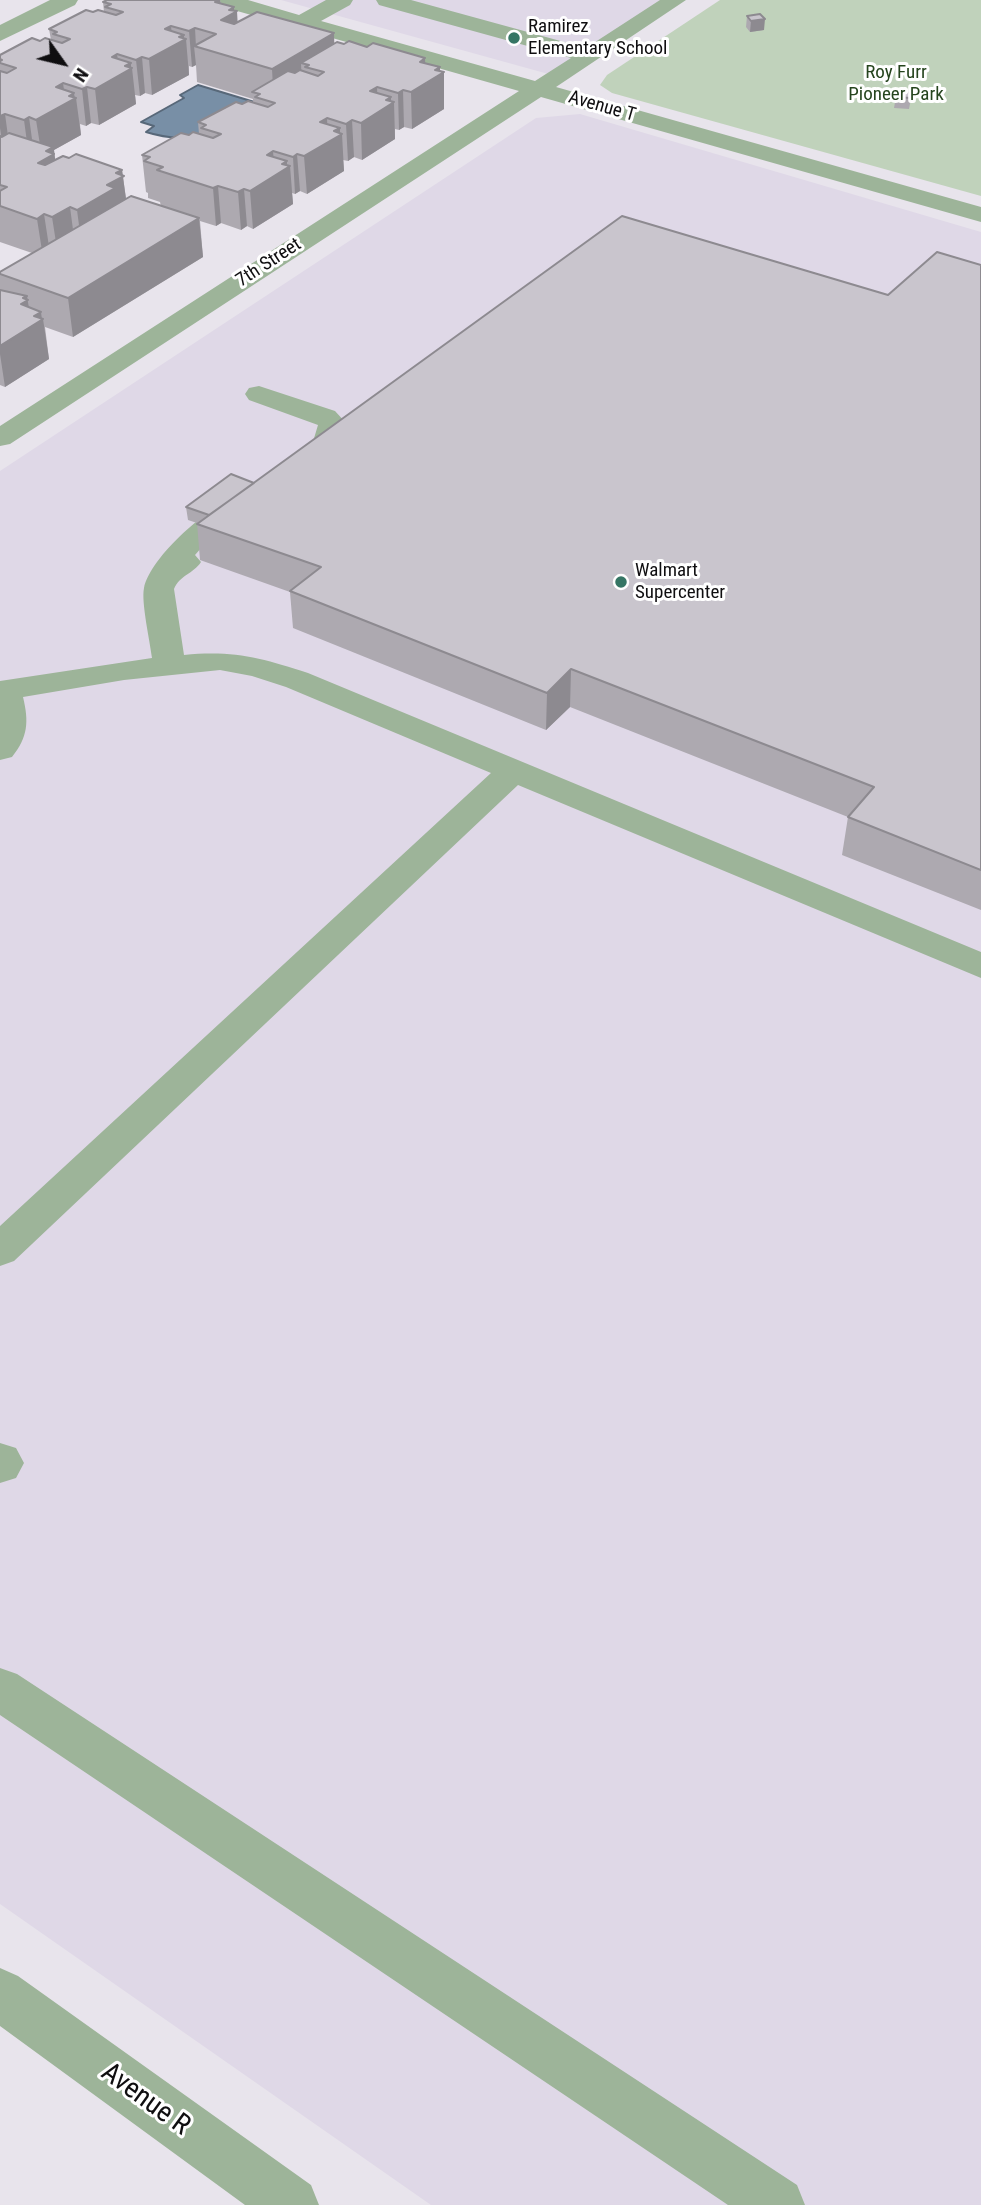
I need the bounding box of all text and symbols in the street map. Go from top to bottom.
place label: Ramirez Elementary School [528,16,667,60]
north arrow [28,28,98,98]
marker: Ramirez Elementary School [506,30,522,46]
park label: Roy Furr Pioneer Park [848,62,944,106]
text: N [68,64,94,86]
street label: Avenue T [566,87,638,127]
street label: 7th Street [232,234,306,292]
place label: Walmart Supercenter [635,560,725,604]
marker: Walmart Supercenter [613,574,629,590]
street label: Avenue R [94,2056,196,2144]

